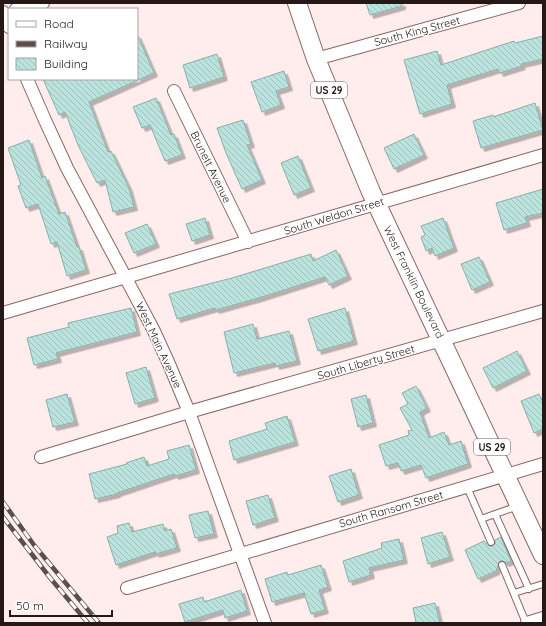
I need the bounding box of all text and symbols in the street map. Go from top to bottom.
legend [8,8,138,80]
street label: South King Street [373,13,462,49]
text: Road [44,16,74,31]
text: Railway [44,36,88,51]
text: Building [44,56,88,71]
road number: US 29 [311,82,347,98]
street label: Brunett Avenue [188,129,234,205]
street label: South Weldon Street [282,194,386,238]
street label: West Franklin Boulevard [381,223,447,341]
street label: West Main Avenue [133,300,185,390]
street label: South Liberty Street [316,341,416,383]
road number: US 29 [474,439,510,455]
street label: South Ransom Street [337,487,445,531]
scale bar [10,592,112,618]
text: 50 m [16,598,44,613]

